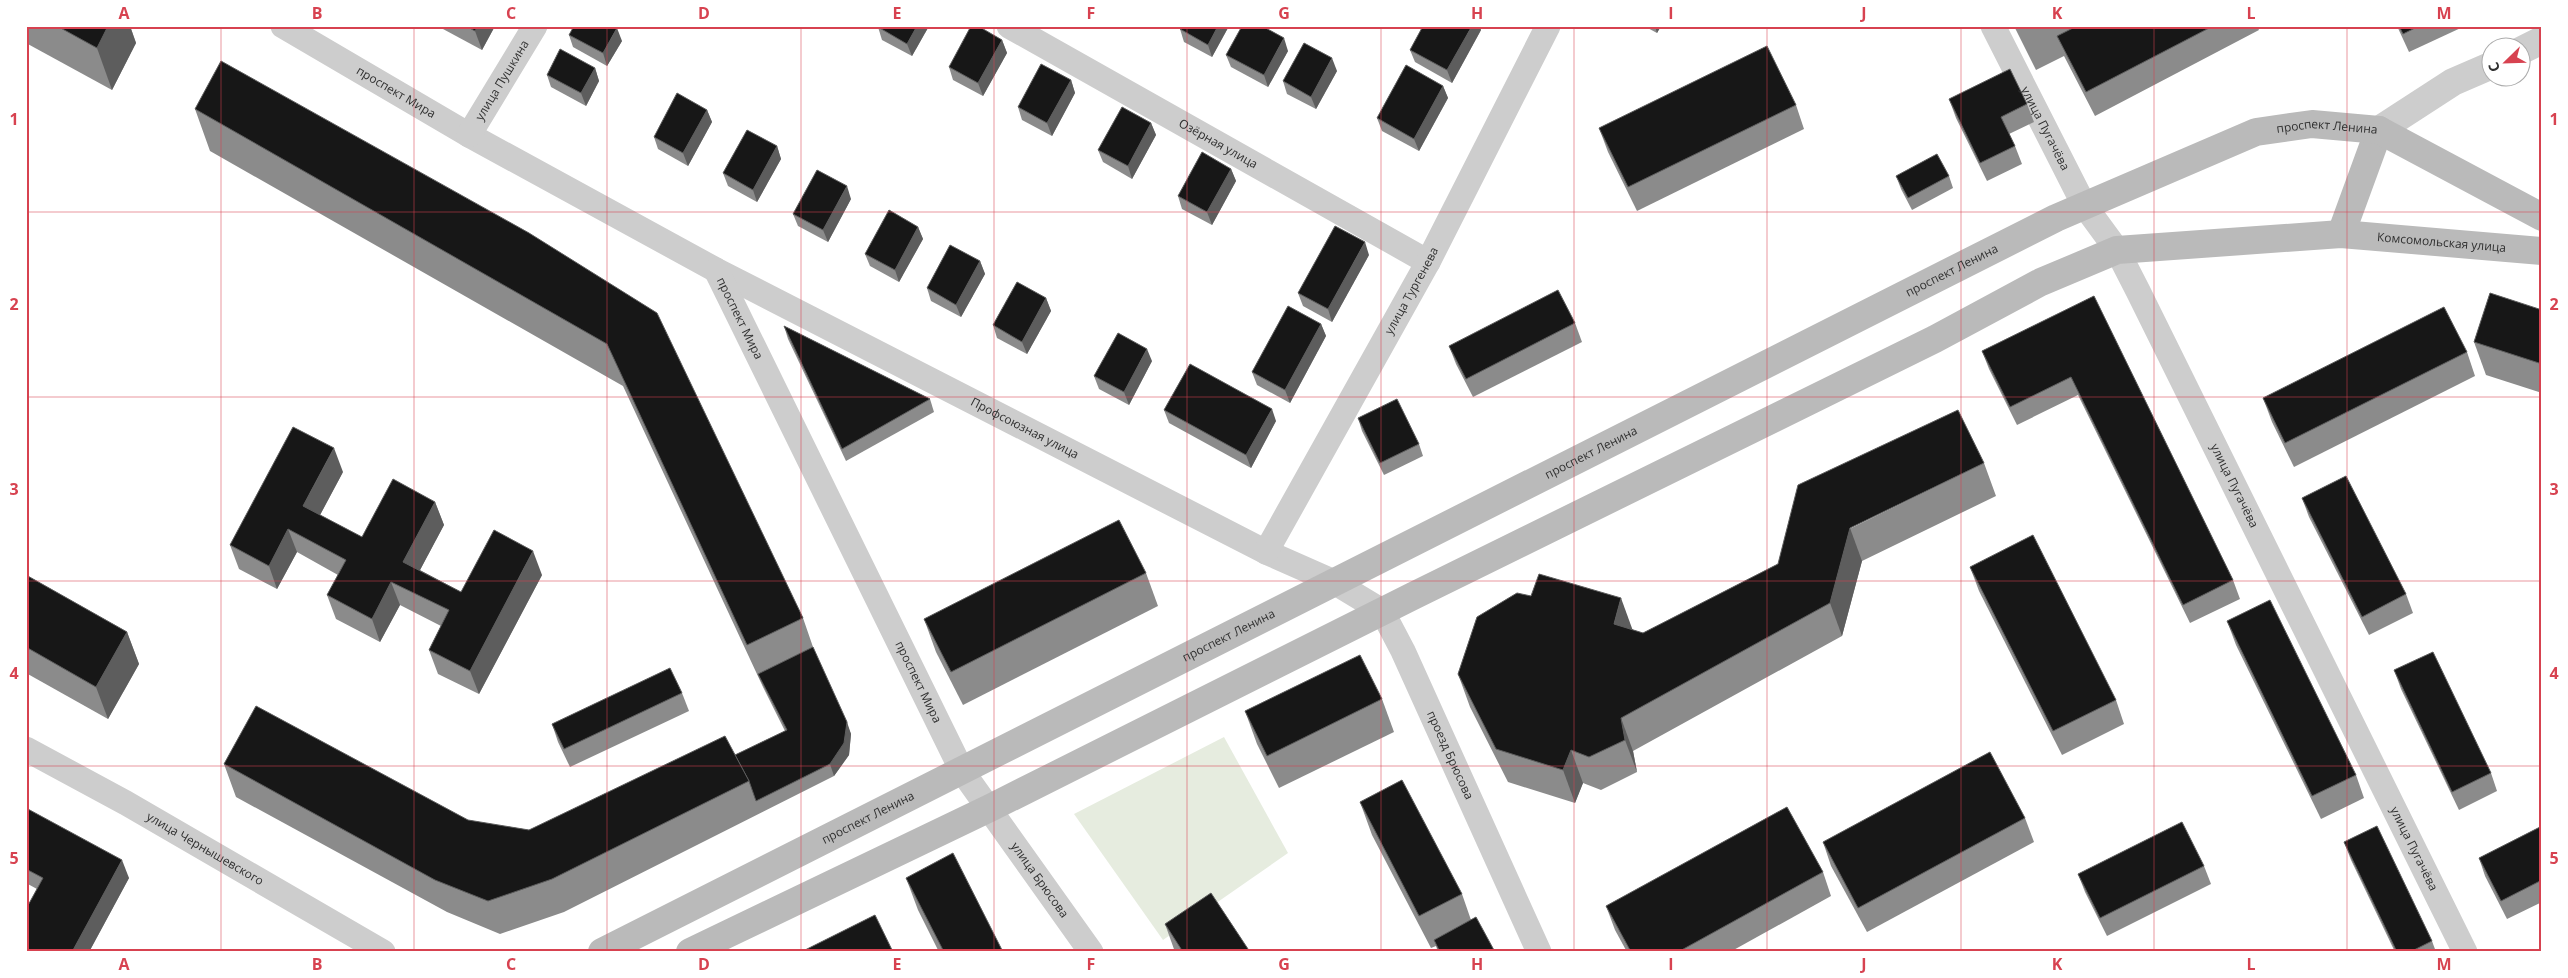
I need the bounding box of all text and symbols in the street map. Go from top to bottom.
text: A [118,2,130,24]
text: B [312,2,322,24]
text: C [506,2,516,24]
text: D [698,2,710,24]
text: E [893,2,902,24]
text: F [1087,2,1095,24]
text: G [1278,2,1290,24]
text: H [1471,2,1483,24]
text: I [1668,2,1674,24]
text: J [1859,2,1867,24]
text: K [2052,2,2063,24]
text: L [2246,2,2256,24]
text: M [2436,2,2452,24]
street label: улица Пушкина [471,36,533,123]
north arrow [2480,38,2530,88]
text: С [2483,59,2504,75]
street label: проспект Мира [353,62,439,122]
street label: улица Пугачёва [2017,83,2074,173]
text: 1 [9,108,19,130]
text: 1 [2549,108,2559,130]
street label: Озёрная улица [1176,114,1261,172]
street label: проспект Ленина [2275,115,2378,138]
street label: Комсомольская улица [2376,228,2507,256]
street label: проспект Ленина [1902,240,2001,301]
street label: улица Тургенева [1380,244,1442,337]
street label: проспект Мира [713,274,768,362]
text: 2 [9,293,19,315]
text: 2 [2549,293,2559,315]
street label: Профсоюзная улица [968,393,1082,463]
street label: проспект Ленина [1542,422,1640,483]
street label: улица Пугачёва [2207,441,2263,531]
text: 3 [9,478,19,500]
text: 3 [2549,478,2559,500]
street label: проспект Ленина [1179,605,1278,666]
street label: проспект Мира [891,638,946,726]
text: 4 [9,662,19,684]
text: 4 [2549,662,2559,684]
street label: проезд Брюсова [1423,708,1478,802]
street label: проспект Ленина [819,787,917,848]
street label: улица Пугачёва [2386,804,2442,894]
street label: улица Чернышевского [143,808,267,889]
street label: улица Брюсова [1007,839,1073,921]
text: 5 [9,847,19,869]
text: 5 [2549,847,2559,869]
text: A [118,953,130,975]
text: B [312,953,322,975]
text: C [506,953,516,975]
text: D [698,953,710,975]
text: E [893,953,902,975]
text: F [1087,953,1095,975]
text: G [1278,953,1290,975]
text: H [1471,953,1483,975]
text: I [1668,953,1674,975]
text: J [1859,953,1867,975]
text: K [2052,953,2063,975]
text: L [2246,953,2256,975]
text: M [2436,953,2452,975]

